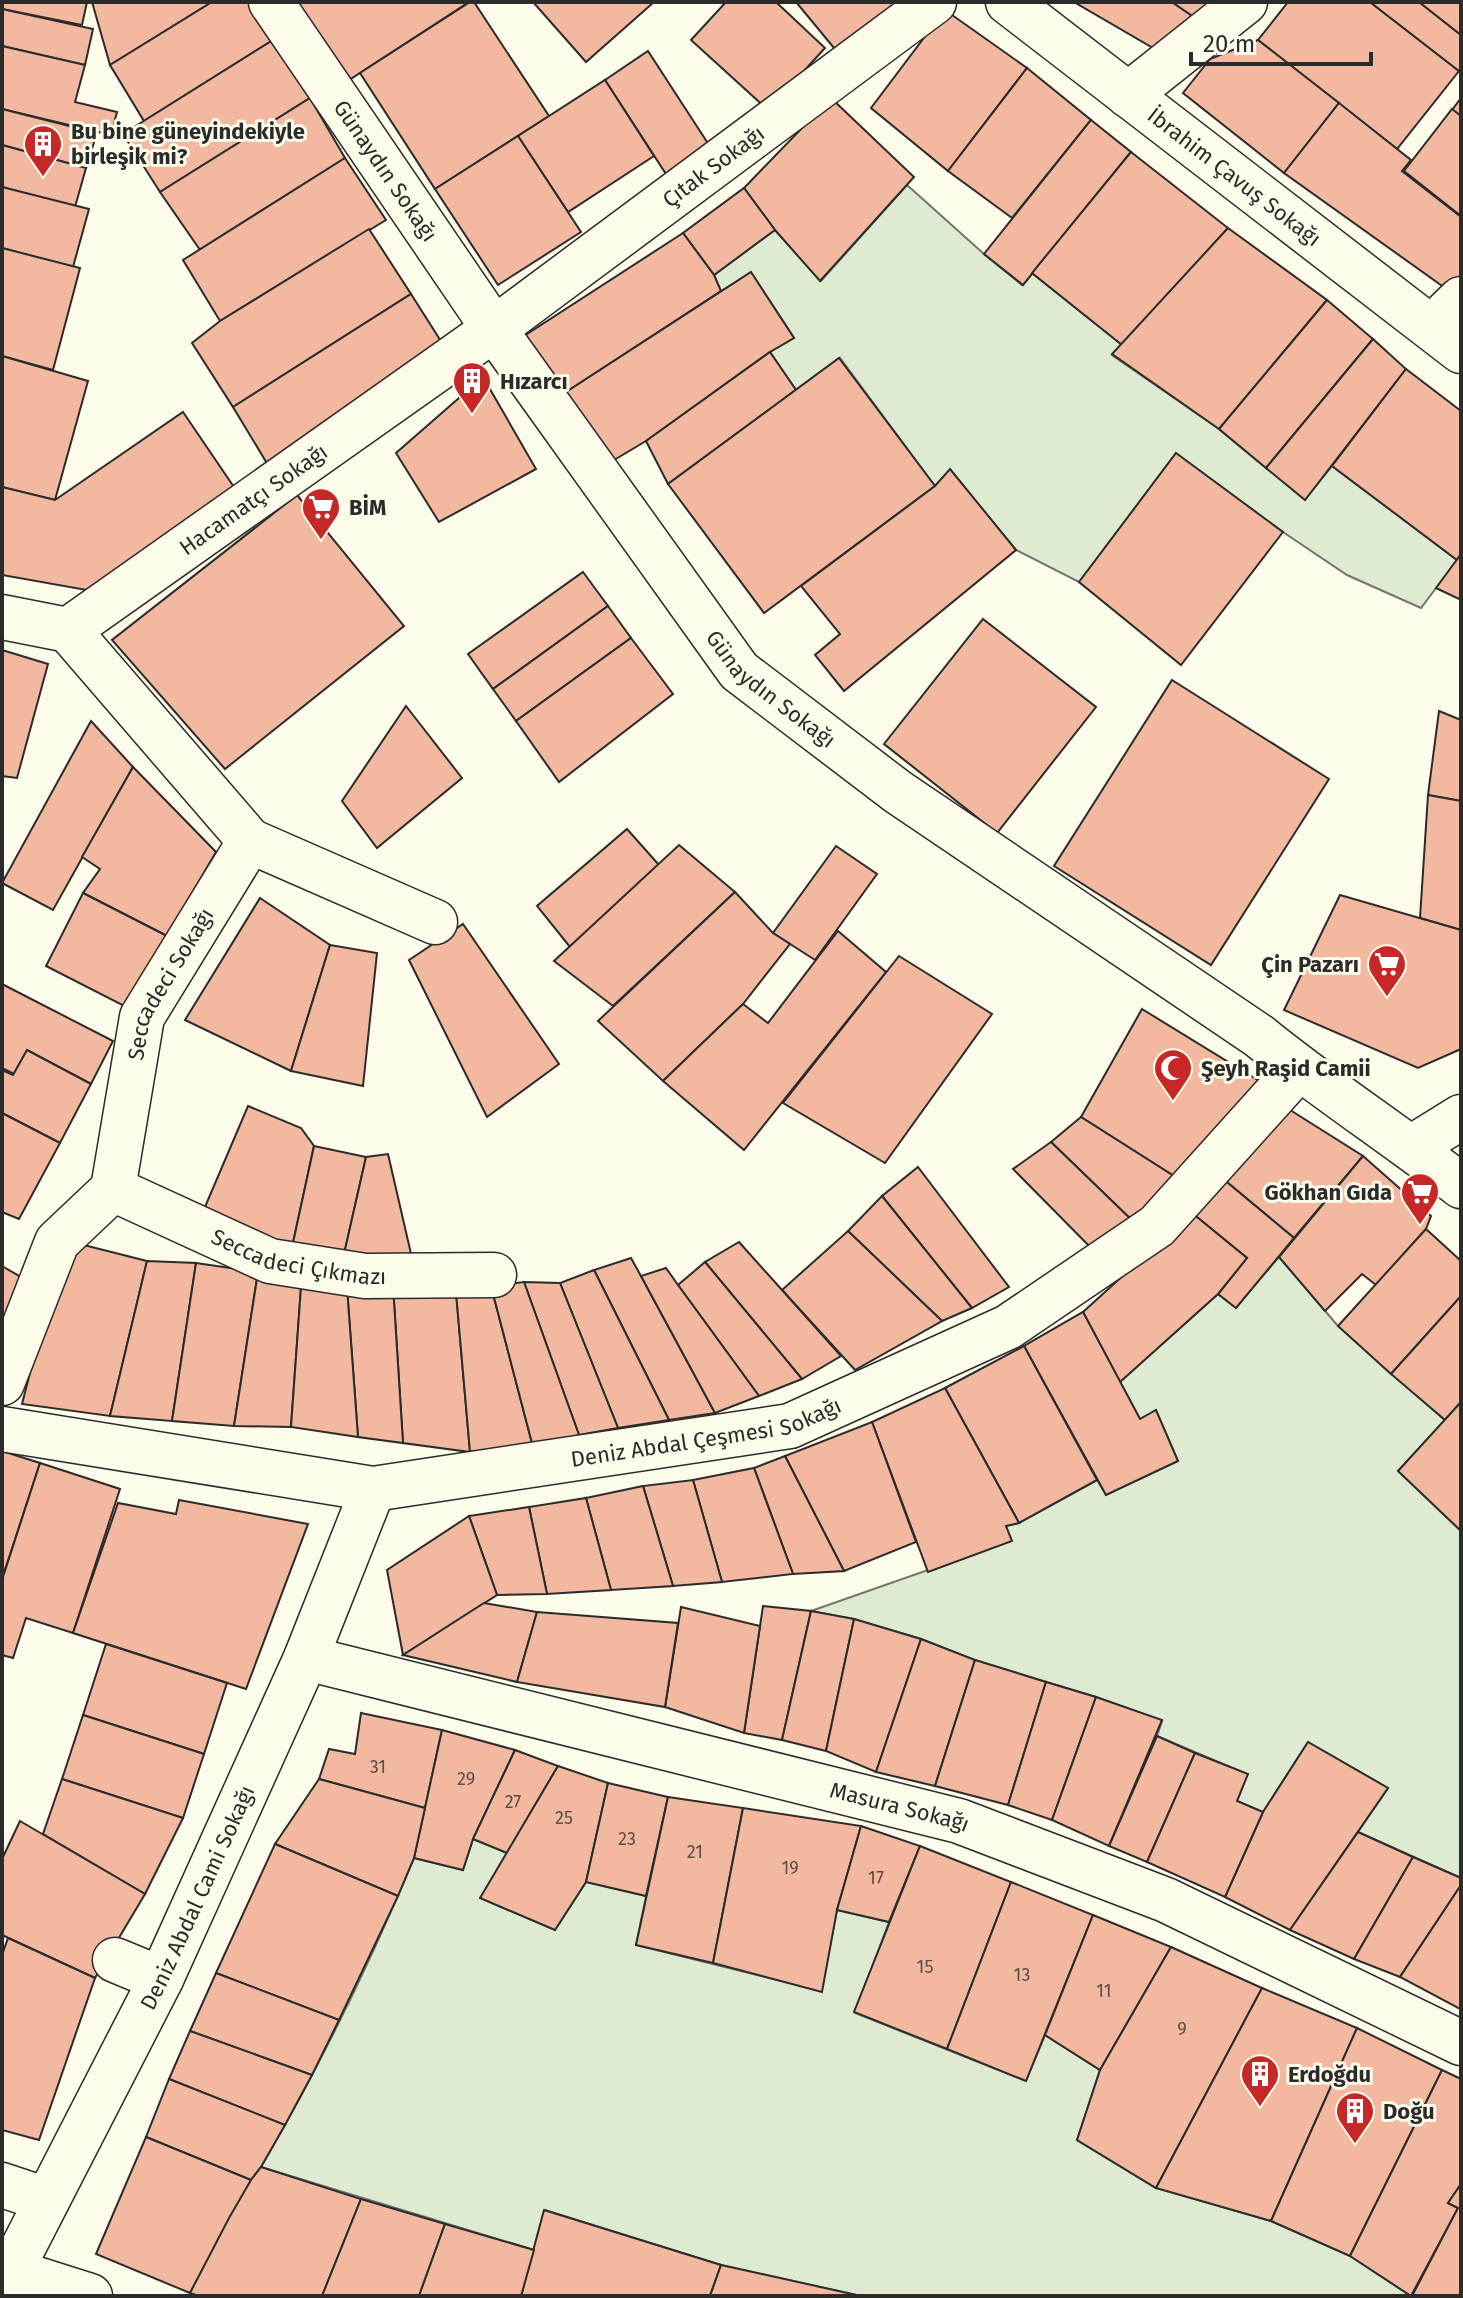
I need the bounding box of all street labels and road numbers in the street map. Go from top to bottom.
street label: Günaydın Sokağı [328,95,444,246]
street label: İbrahim Çavuş Sokağı [1142,101,1327,252]
street label: Çıtak Sokağı [657,119,770,214]
street label: Hacamatçı Sokağı [174,438,333,561]
street label: Günaydın Sokağı [701,625,841,753]
street label: Seccadeci Sokağı [121,903,219,1062]
street label: Seccadeci Çıkmazı [207,1223,386,1290]
street label: Deniz Abdal Çeşmesi Sokağı [569,1391,845,1472]
street label: Masura Sokağı [827,1776,973,1837]
street label: Deniz Abdal Cami Sokağı [134,1781,260,2014]

